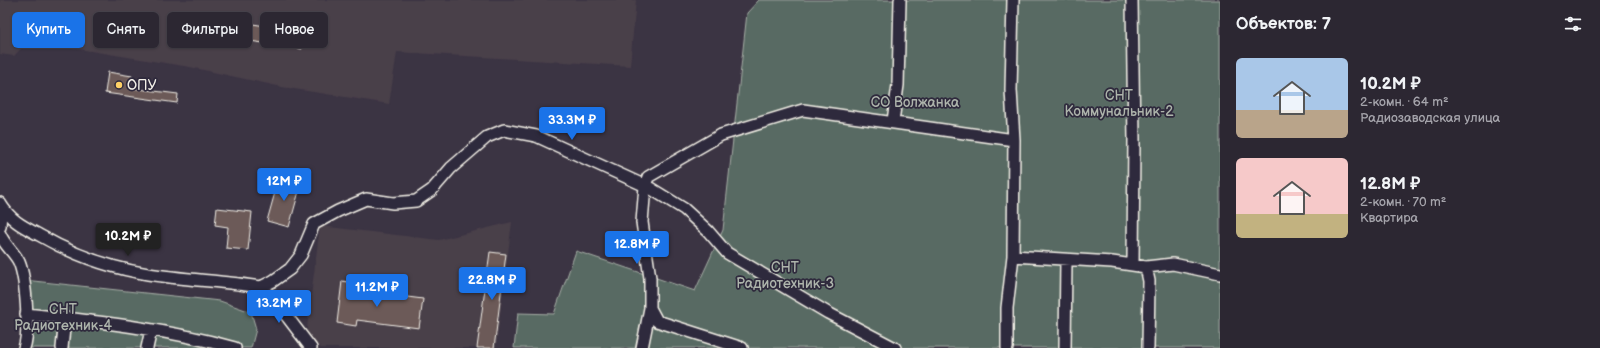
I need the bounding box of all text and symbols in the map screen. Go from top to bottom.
chip: Купить [12,12,85,48]
chip: Снять [93,12,159,48]
chip: Фильтры [167,12,252,48]
chip: Новое [260,12,328,48]
icon: filters [1562,13,1584,35]
text: Объектов: 7 [1236,14,1331,34]
icon: home [1268,74,1316,122]
text: 10.2M ₽ [1360,74,1421,94]
place label: ОПУ [127,77,157,94]
marker: ОПУ [114,80,124,90]
park label: СНТ Коммунальник-2 [1065,87,1174,120]
park label: СО Волжанка [871,94,960,111]
text: 2-комн. · 64 m² [1360,94,1449,110]
pin: 33.3M ₽ [535,107,609,141]
text: Радиозаводская улица [1360,110,1500,126]
text: 33.3M ₽ [548,112,596,128]
pin: 12M ₽ [256,168,312,202]
text: 12M ₽ [266,173,302,189]
icon: home [1268,174,1316,222]
text: 12.8M ₽ [1360,174,1420,194]
text: 2-комн. · 70 m² [1360,194,1446,210]
text: Квартира [1360,210,1418,226]
pin: 10.2M ₽ [91,223,165,257]
text: 10.2M ₽ [105,228,151,244]
pin: 12.8M ₽ [600,231,674,265]
text: 12.8M ₽ [614,236,660,252]
park label: СНТ Радиотехник-3 [736,259,834,292]
pin: 22.8M ₽ [455,267,529,301]
text: 22.8M ₽ [468,272,516,288]
pin: 11.2M ₽ [340,274,414,308]
text: 11.2M ₽ [355,279,399,295]
pin: 13.2M ₽ [242,290,316,324]
text: 13.2M ₽ [256,295,302,311]
park label: СНТ Радиотехник-4 [14,301,112,334]

